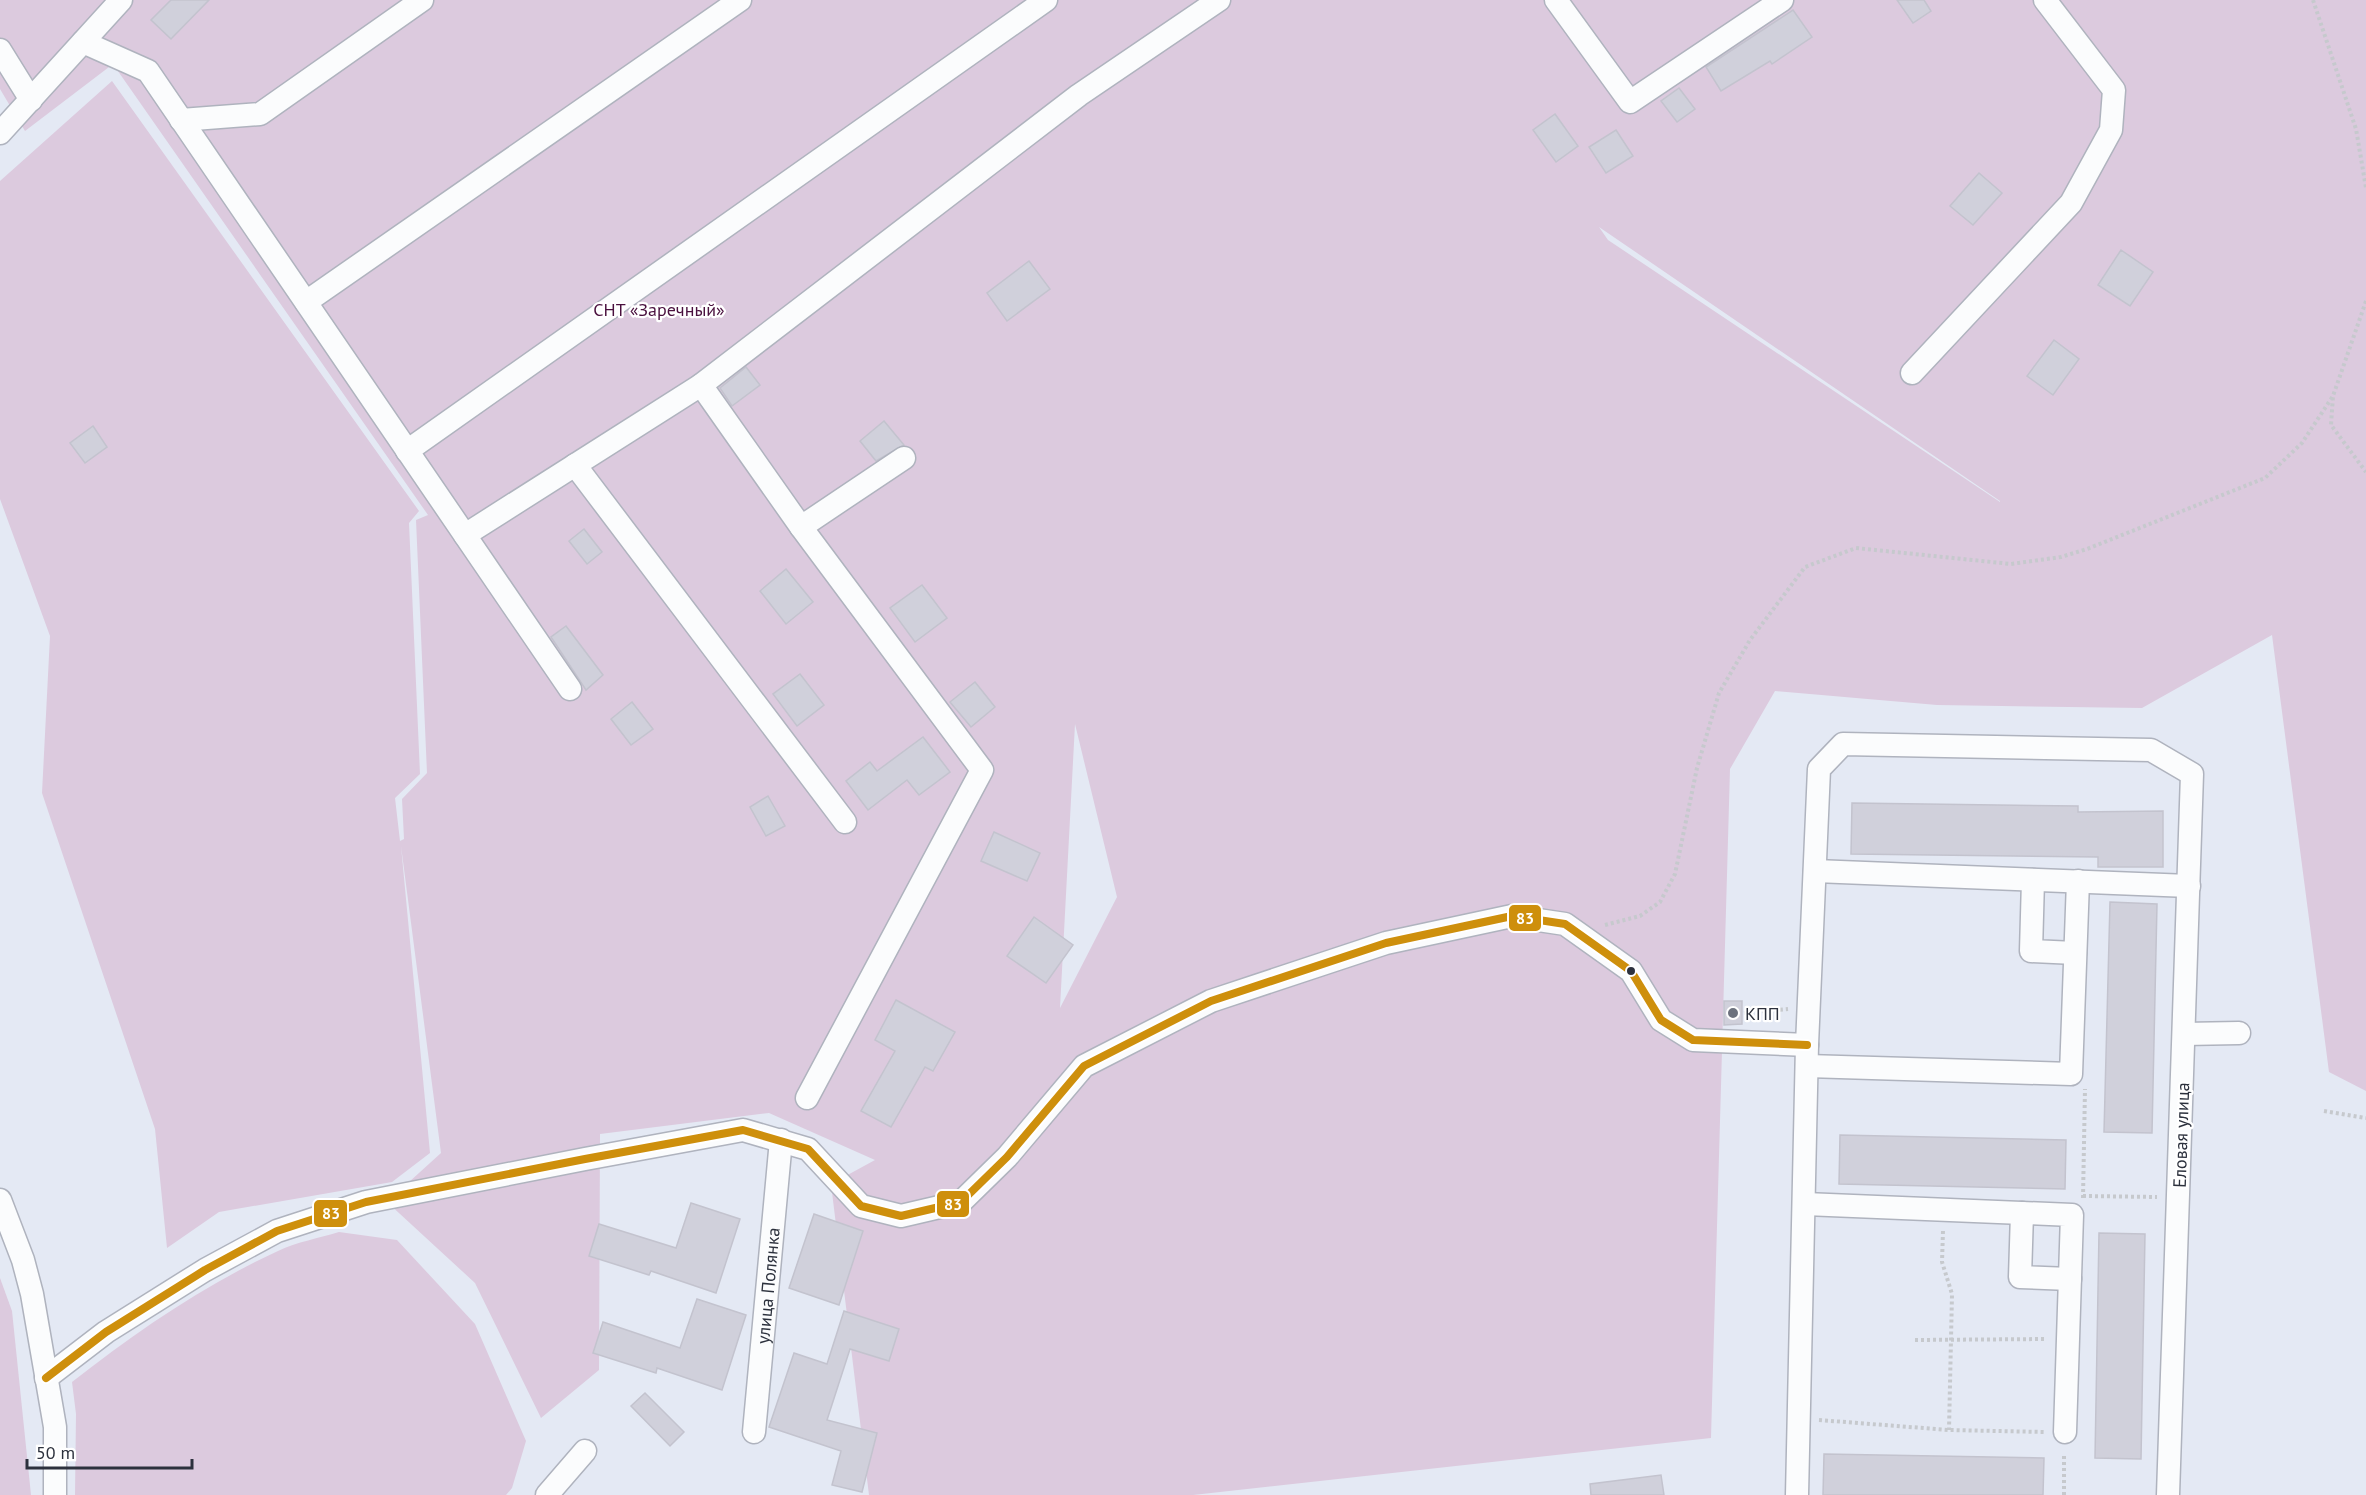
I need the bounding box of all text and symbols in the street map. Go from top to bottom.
park label: СНТ «Заречный» [593,298,725,321]
line badge: 83 [1508,904,1542,932]
text: 83 [1516,908,1534,928]
unlabelled marker [1625,965,1637,977]
place label: КПП [1745,1002,1780,1025]
marker: КПП [1726,1006,1740,1020]
street label: Еловая улица [2168,1082,2194,1188]
line badge: 83 [936,1190,970,1218]
text: 83 [944,1194,962,1214]
line badge: 83 [313,1199,348,1228]
text: 83 [322,1203,340,1223]
street label: улица Полянка [751,1226,784,1345]
scale bar [27,1432,192,1470]
text: 50 m [36,1441,75,1464]

